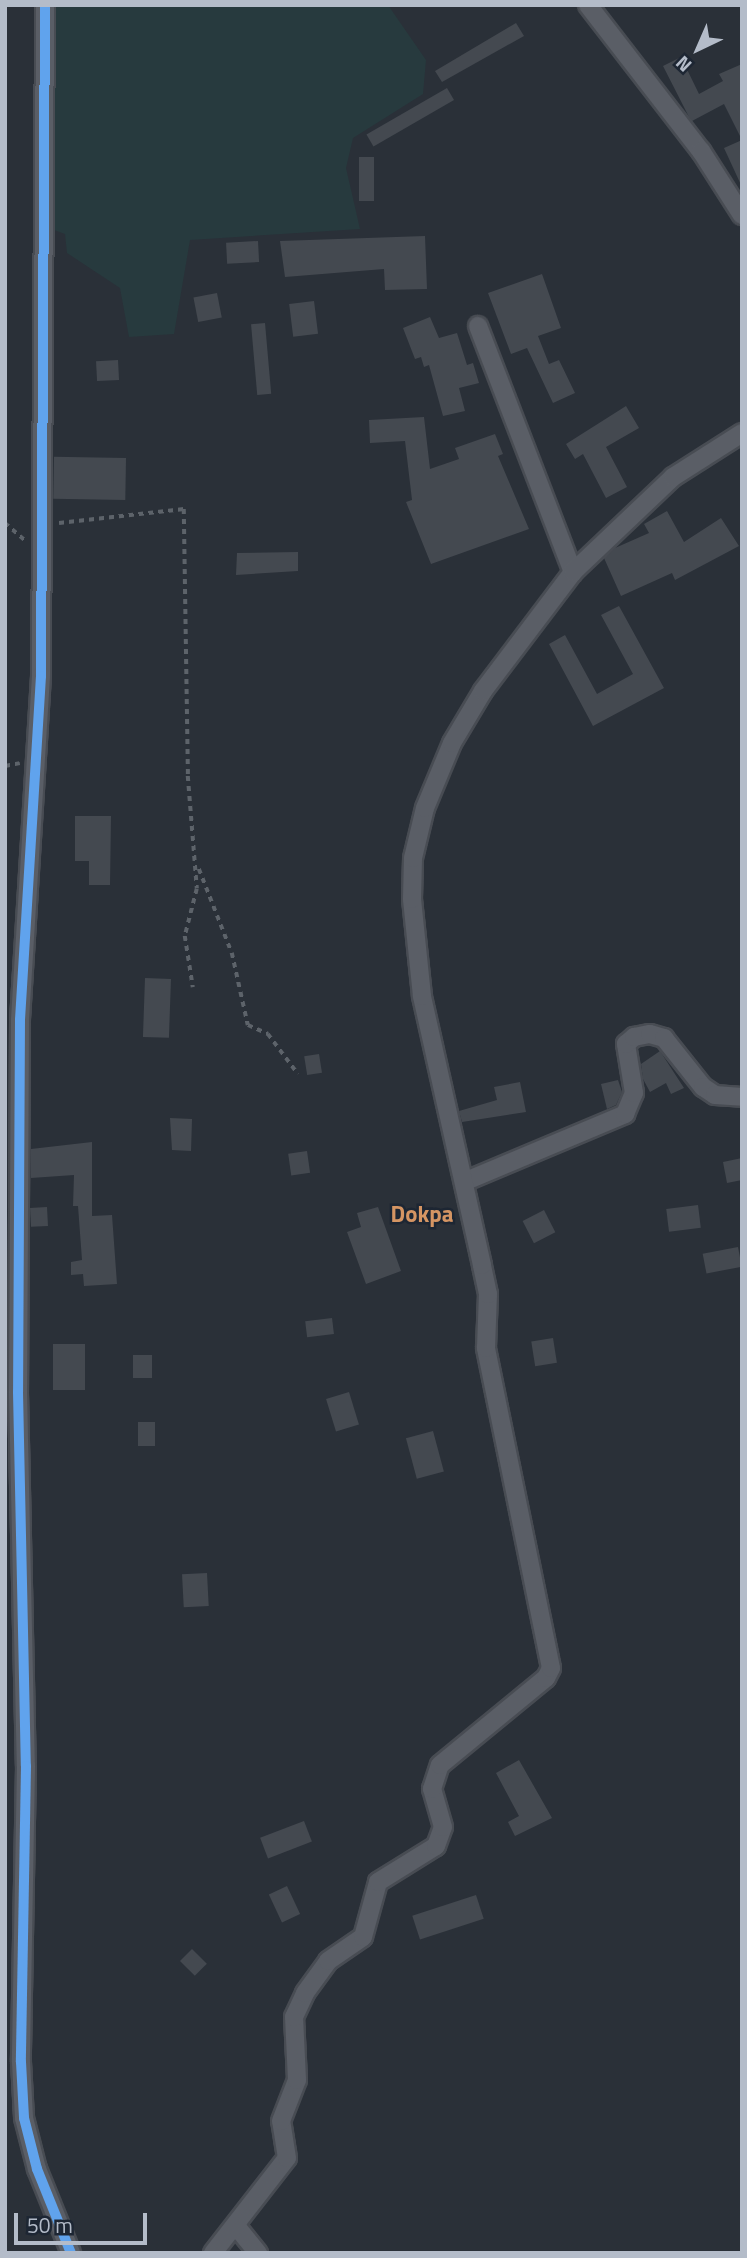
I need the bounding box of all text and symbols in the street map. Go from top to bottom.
north arrow [663,14,733,84]
text: N [668,49,698,79]
district label: Dokpa [390,1200,454,1228]
scale bar [18,2198,150,2242]
text: 50 m [27,2209,73,2241]

